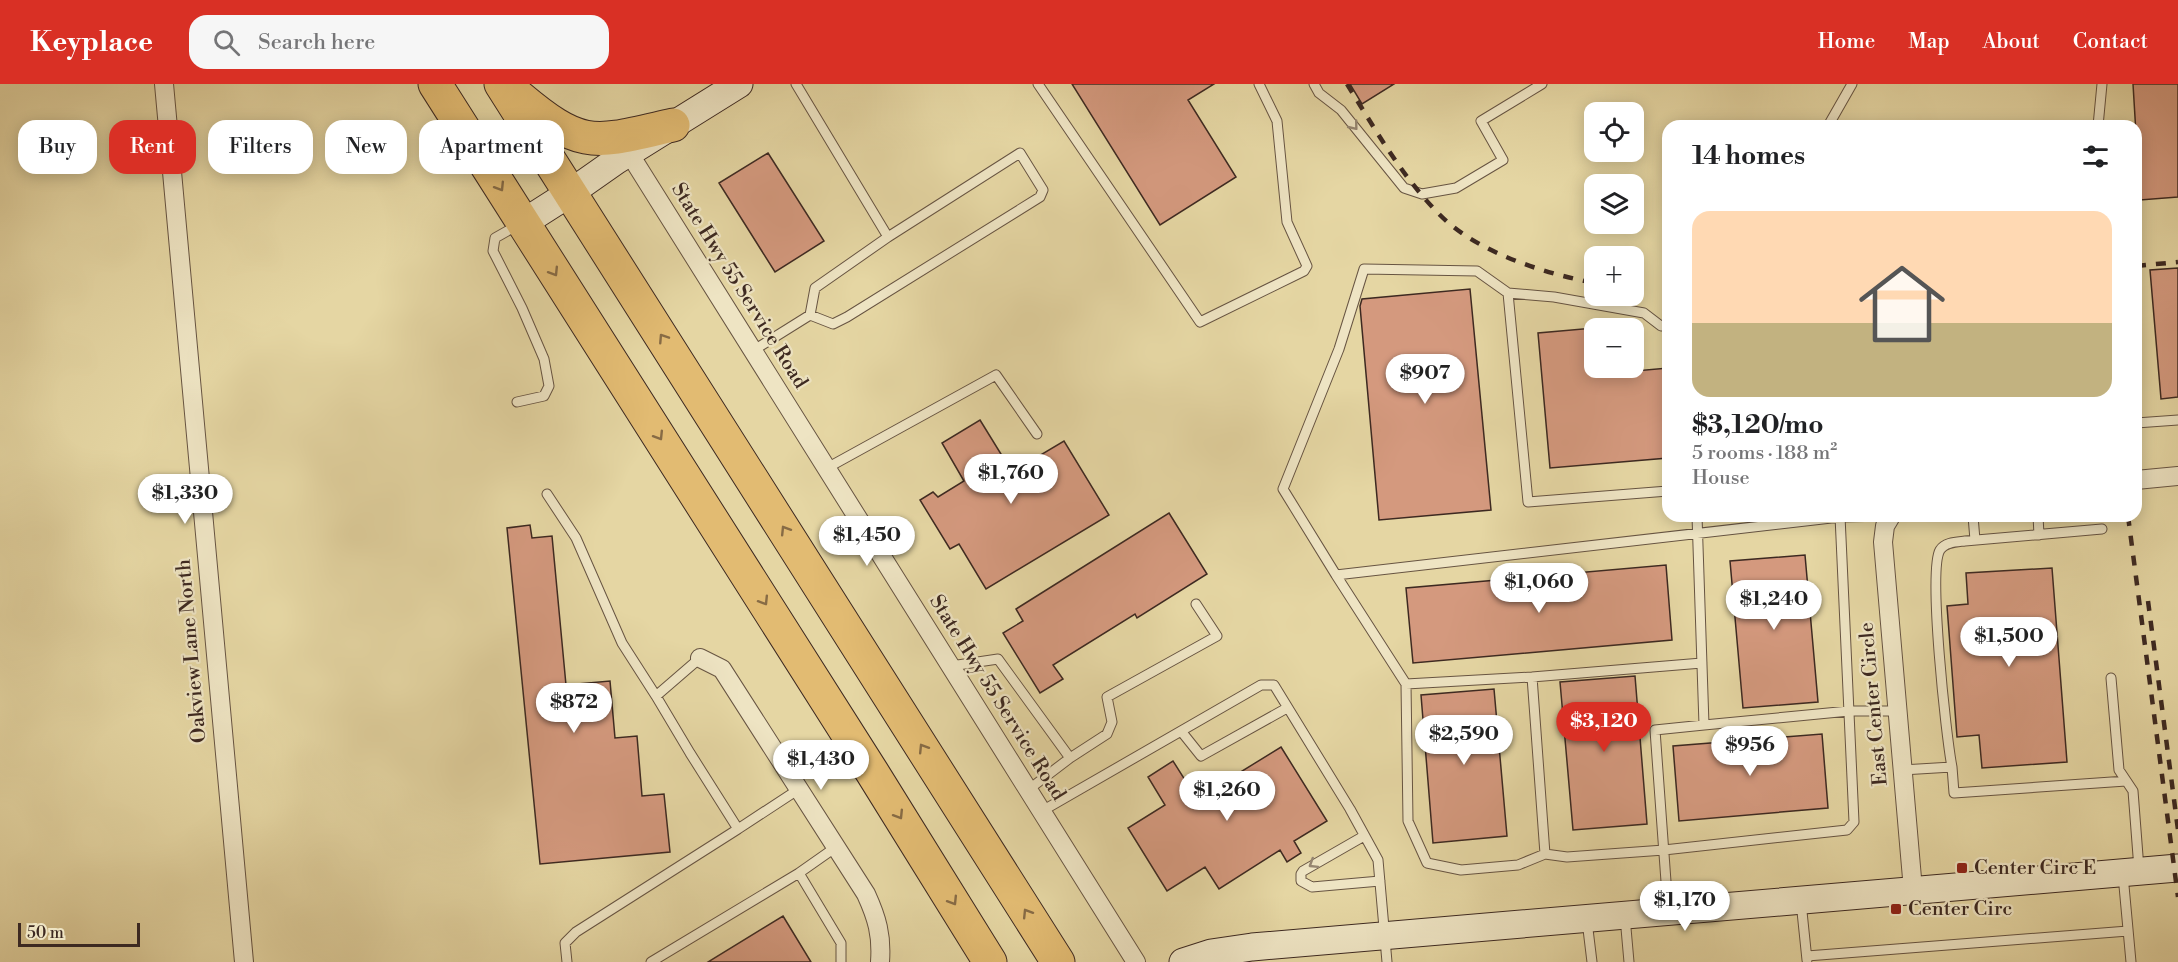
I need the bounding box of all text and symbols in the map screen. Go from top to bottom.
search box [189,15,609,69]
text: Keyplace [30,25,153,60]
icon: search [210,26,243,59]
text: Search here [258,29,375,56]
text: Home [1818,29,1875,55]
text: Map [1908,29,1950,55]
text: About [1983,29,2040,55]
text: Contact [2073,29,2148,55]
map controls [1584,102,1644,378]
button: locate [1584,102,1644,162]
one-way arrow [1346,119,1357,130]
chip: Buy [18,120,97,174]
chip: Rent [109,120,196,174]
chip: Filters [208,120,313,174]
chip: New [325,120,407,174]
chip: Apartment [419,120,564,174]
text: 14 homes [1692,140,1805,172]
icon: filters [2079,140,2112,173]
button: layers [1584,174,1644,234]
street label: State Hwy 55 Service Road [665,178,813,394]
one-way arrow [493,180,504,191]
button: + [1584,246,1644,306]
icon: home [1848,250,1956,358]
one-way arrow [547,266,559,276]
button: − [1584,318,1644,378]
one-way arrow [659,334,670,345]
pin: $907 [1389,354,1461,405]
text: $907 [1400,361,1450,386]
text: $3,120/mo [1692,409,1823,441]
one-way arrow [652,430,663,441]
text: 5 rooms · 188 m² [1692,441,1837,466]
pin: $1,760 [962,454,1060,505]
text: $1,760 [978,461,1044,486]
text: House [1692,466,1750,491]
pin: $1,330 [136,474,234,525]
text: $1,330 [152,481,218,506]
pin: $1,450 [818,516,916,567]
text: $1,450 [833,523,901,548]
one-way arrow [780,526,792,536]
street label: Oakview Lane North [172,558,212,744]
pin: $1,060 [1490,563,1588,614]
text: $1,060 [1504,570,1574,595]
pin: $1,240 [1725,580,1823,631]
text: $1,240 [1740,587,1808,612]
street label: State Hwy 55 Service Road [923,590,1071,806]
one-way arrow [756,595,768,605]
pin: $1,500 [1960,617,2058,668]
street label: East Center Circle [1854,621,1894,787]
text: $1,500 [1974,624,2044,649]
pin: $872 [538,683,610,734]
text: $872 [550,690,598,715]
pin: $3,120 [1555,702,1653,753]
text: $3,120 [1570,709,1638,734]
pin: $2,590 [1415,715,1513,766]
text: $2,590 [1429,722,1499,747]
pin: $956 [1714,726,1786,777]
text: $956 [1725,733,1775,758]
pin: $1,430 [772,740,870,791]
one-way arrow [918,744,930,754]
text: $1,430 [787,747,855,772]
pin: $1,260 [1178,771,1276,822]
text: $1,260 [1193,778,1261,803]
one-way arrow [891,809,903,819]
place label: Center Circ E [1974,856,2096,881]
one-way arrow [1309,857,1319,869]
marker: Center Circ E [1955,861,1969,875]
pin: $1,170 [1636,881,1734,932]
text: $1,170 [1654,888,1716,913]
one-way arrow [945,895,957,905]
place label: Center Circ [1908,897,2012,922]
marker: Center Circ [1889,902,1903,916]
one-way arrow [1023,908,1034,919]
scale bar [18,920,140,948]
text: 50 m [27,923,64,943]

